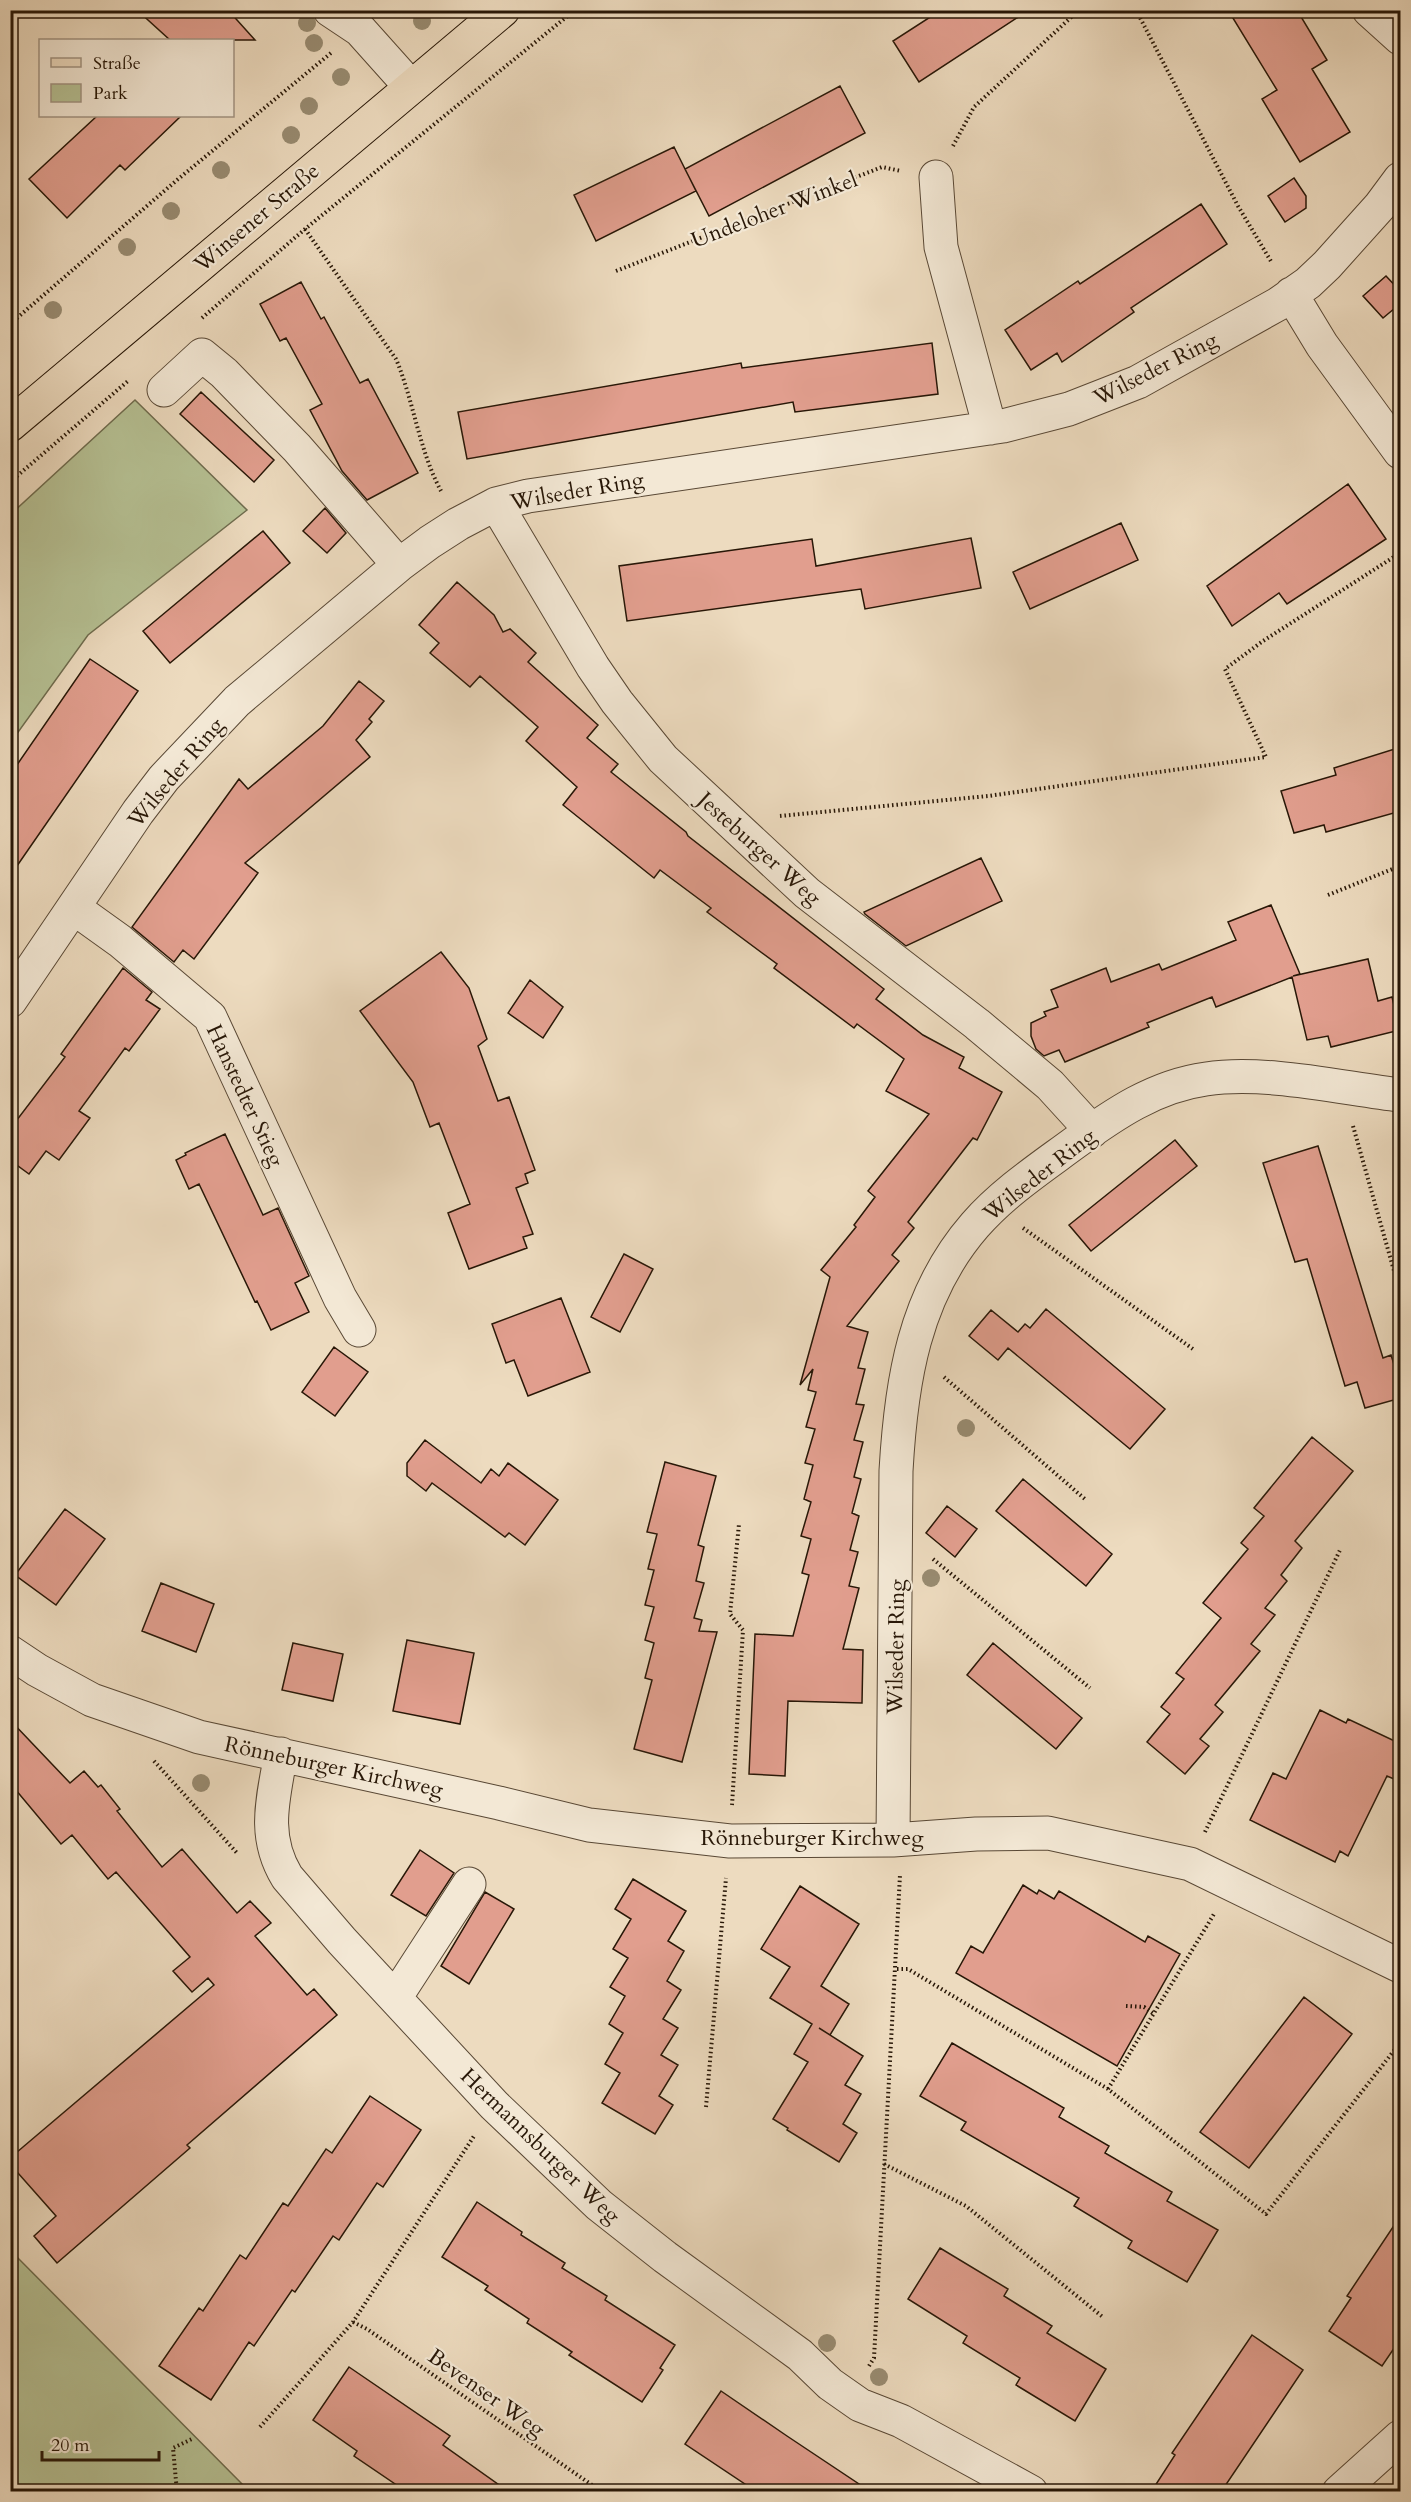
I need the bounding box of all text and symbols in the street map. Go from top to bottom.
legend [39,39,234,117]
text: Straße [93,51,141,76]
text: Park [93,81,128,106]
street label: Winsener Straße [187,156,326,280]
street label: Undeloher Winkel [687,164,862,255]
street label: Wilseder Ring [1087,325,1223,413]
street label: Wilseder Ring [507,464,647,518]
street label: Wilseder Ring [120,711,231,835]
street label: Jesteburger Weg [689,783,828,913]
street label: Hanstedter Stieg [199,1019,291,1172]
street label: Wilseder Ring [976,1121,1103,1229]
street label: Wilseder Ring [880,1578,912,1716]
street label: Rönneburger Kirchweg [222,1729,447,1805]
street label: Rönneburger Kirchweg [701,1823,924,1853]
street label: Hermannsburger Weg [454,2061,627,2230]
street label: Bevenser Weg [422,2341,551,2445]
scale bar [42,2424,159,2462]
text: 20 m [51,2433,90,2458]

